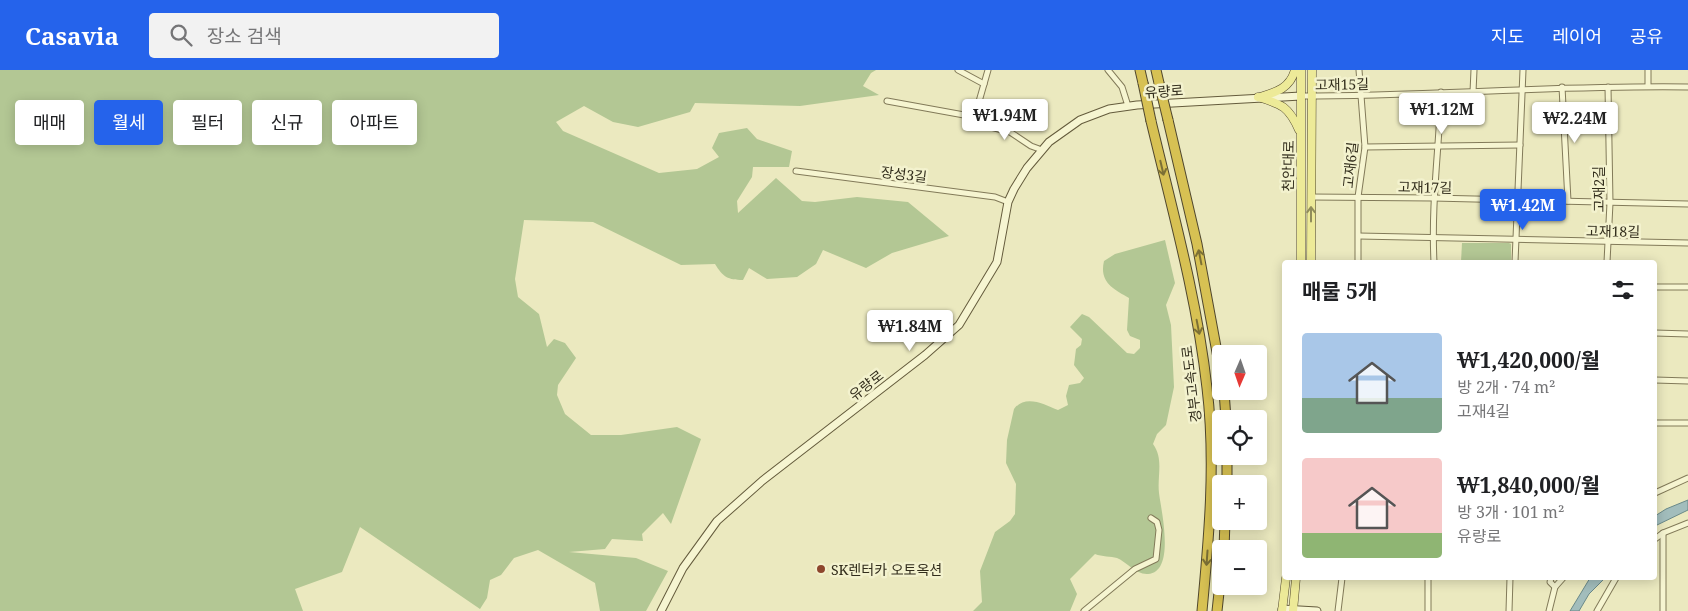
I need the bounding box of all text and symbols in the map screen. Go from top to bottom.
search box [149,13,499,58]
text: Casavia [25,19,119,52]
icon: search [167,21,195,49]
text: 장소 검색 [207,23,282,49]
text: 지도 [1491,24,1524,48]
text: 레이어 [1552,24,1602,48]
text: 공유 [1630,24,1663,48]
street label: 고재15길 [1315,74,1369,94]
street label: 유량로 [1144,80,1184,102]
pin: ₩1.12M [1401,92,1483,135]
pin: ₩1.94M [964,98,1046,141]
text: ₩1.12M [1410,98,1474,120]
chip: 매매 [15,100,84,145]
chip: 월세 [94,100,163,145]
chip: 필터 [173,100,242,145]
chip: 신규 [252,100,322,145]
chip: 아파트 [332,100,417,145]
pin: ₩2.24M [1534,102,1616,144]
text: ₩1.94M [973,104,1037,126]
text: ₩2.24M [1543,107,1607,129]
street label: 천안대로 [1278,140,1298,192]
street label: 고재6길 [1338,141,1362,189]
one-way arrow [1158,160,1167,176]
street label: 장성3길 [880,162,928,186]
street label: 고재2길 [1589,166,1608,212]
street label: 고재17길 [1398,177,1452,197]
pin: ₩1.42M [1482,189,1564,231]
text: ₩1.42M [1491,194,1555,216]
one-way arrow [1306,206,1316,222]
street label: 고재18길 [1586,221,1640,241]
one-way arrow [1194,250,1204,266]
icon: filters [1609,276,1637,304]
text: 매물 5개 [1302,277,1377,305]
pin: ₩1.84M [869,310,951,352]
text: ₩1.84M [878,315,942,337]
one-way arrow [1193,318,1203,334]
street label: 경부고속도로 [1177,344,1205,424]
north arrow [1212,345,1268,400]
map controls [1212,345,1267,595]
text: ₩1,420,000/월 [1457,346,1600,374]
icon: home [1342,353,1402,413]
street label: 유량로 [845,366,887,404]
text: 방 2개 · 74 m² [1457,376,1555,398]
text: 고재4길 [1457,400,1510,422]
button: locate [1212,410,1267,465]
text: ₩1,840,000/월 [1457,471,1600,499]
button: + [1212,475,1267,530]
icon: home [1342,478,1402,538]
text: 방 3개 · 101 m² [1457,501,1564,523]
text: 유량로 [1457,525,1501,547]
button: − [1212,540,1267,595]
one-way arrow [1202,550,1211,566]
place label: SK렌터카 오토옥션 [831,560,942,579]
marker: SK렌터카 오토옥션 [815,563,827,575]

